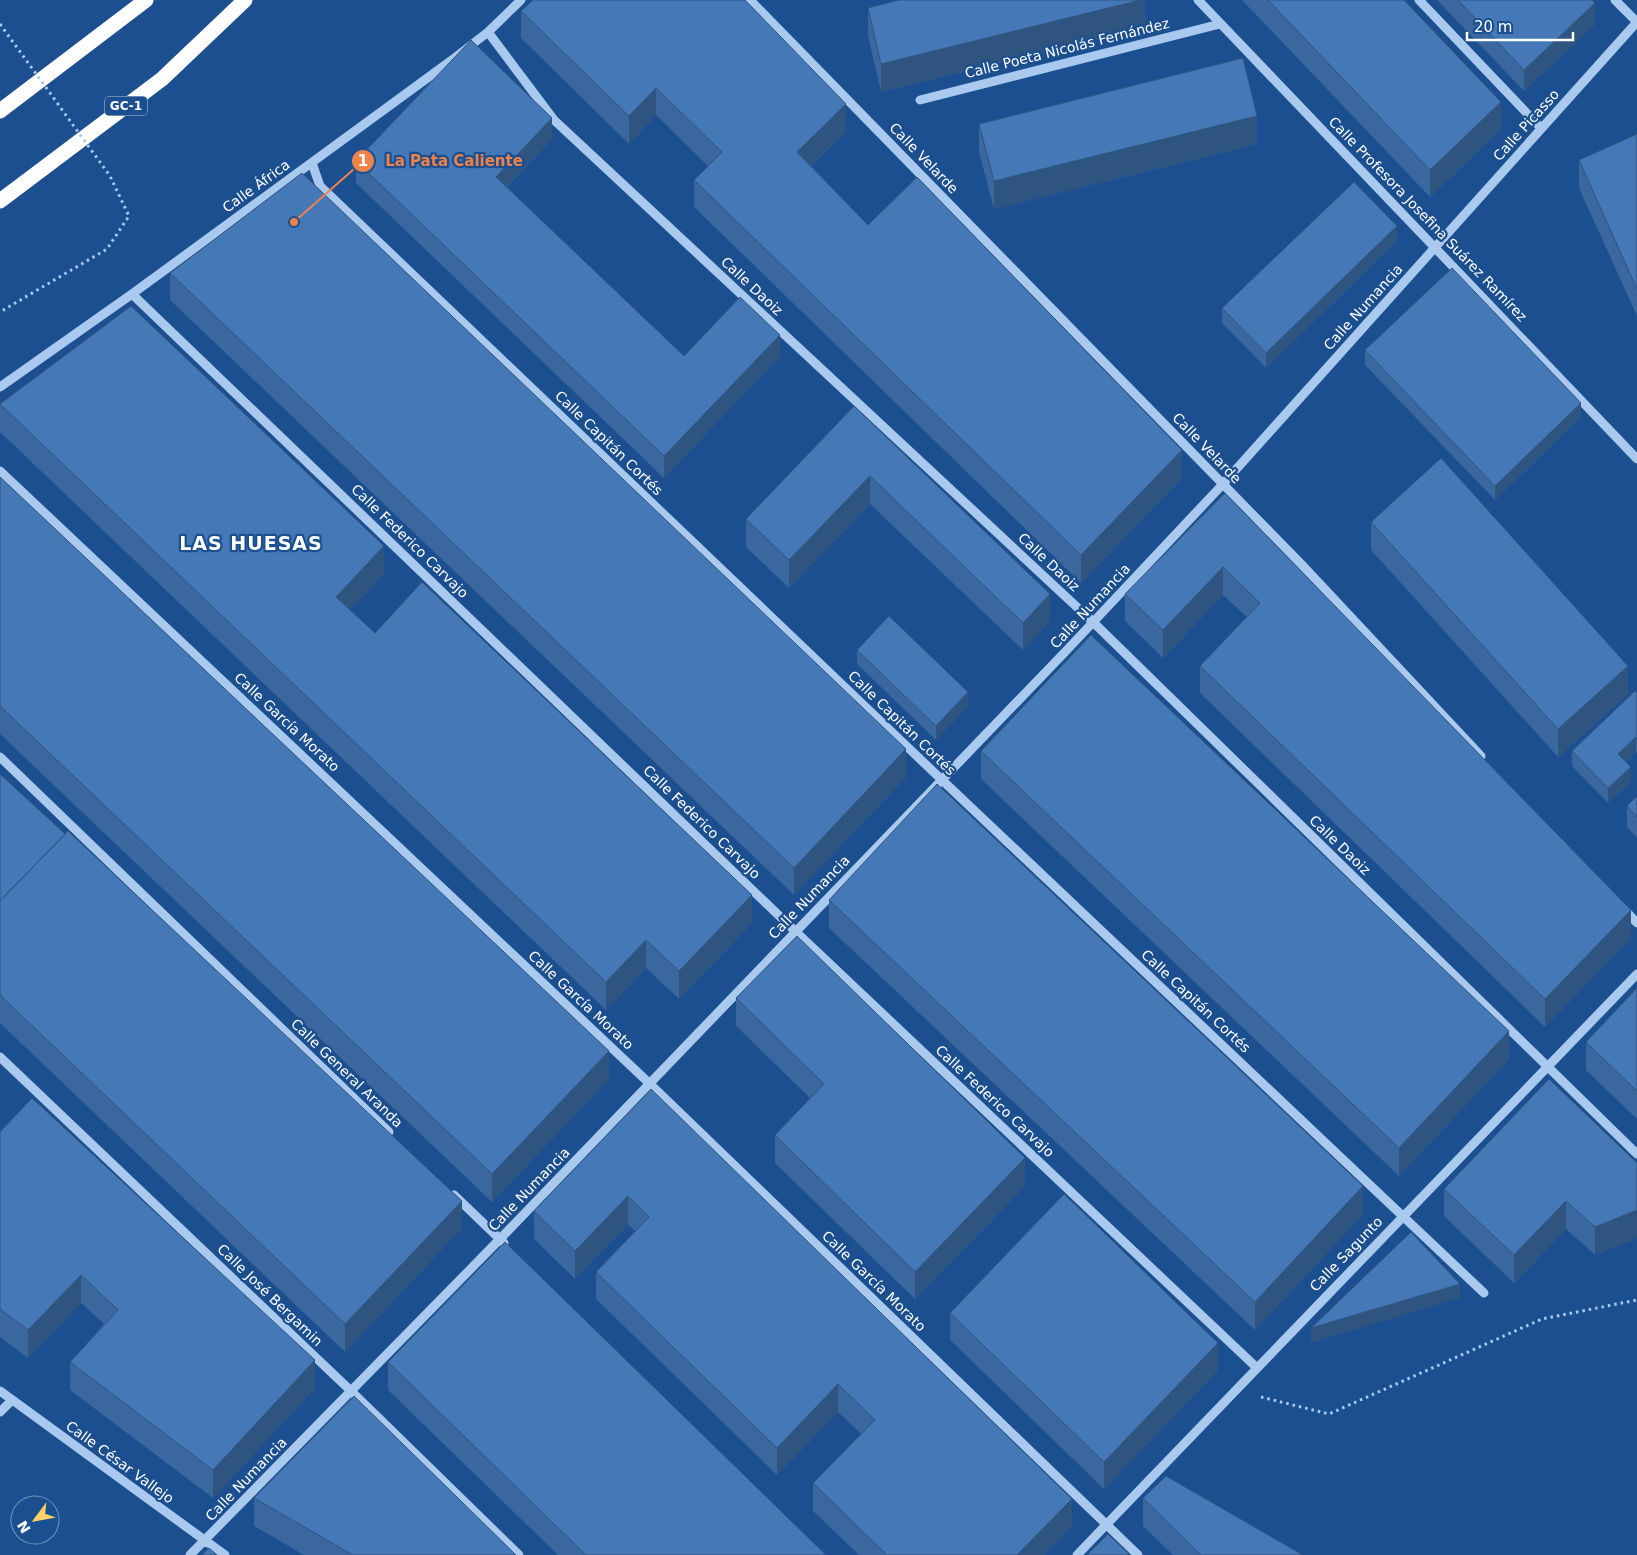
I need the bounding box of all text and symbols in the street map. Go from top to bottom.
scale bar [1467,10,1573,42]
street label: Calle Poeta Nicolás Fernández [963,15,1171,81]
text: 20 m [1474,18,1512,36]
street label: Calle Picasso [1490,86,1562,164]
road number: GC-1 [105,96,147,115]
street label: Calle Profesora Josefina Suárez Ramírez [1326,113,1530,325]
street label: Calle Velarde [886,119,962,197]
callout: La Pata Caliente [350,146,533,176]
text: 1 [358,152,368,170]
text: La Pata Caliente [385,152,523,170]
street label: Calle África [219,156,293,216]
street label: Calle Daoiz [718,253,786,319]
street label: Calle Numancia [1320,261,1406,353]
street label: Calle Capitán Cortés [552,388,666,498]
street label: Calle Velarde [1169,409,1245,487]
street label: Calle Federico Carvajo [348,481,472,601]
street label: Calle Daoiz [1015,529,1083,595]
district label: LAS HUESAS [179,532,323,554]
street label: Calle Numancia [1047,560,1133,652]
street label: Calle Capitán Cortés [845,668,959,778]
street label: Calle García Morato [231,669,343,775]
street label: Calle Federico Carvajo [640,762,764,882]
street label: Calle Daoiz [1306,812,1374,878]
street label: Calle Numancia [765,852,853,942]
street label: Calle Capitán Cortés [1138,946,1254,1056]
street label: Calle García Morato [525,947,637,1053]
street label: Calle General Aranda [288,1015,406,1131]
street label: Calle Federico Carvajo [932,1042,1058,1160]
street label: Calle Numancia [485,1144,573,1234]
street label: Calle Sagunto [1306,1213,1386,1295]
street label: Calle García Morato [819,1227,929,1335]
street label: Calle José Bergamin [214,1241,326,1349]
street label: Calle César Vallejo [63,1417,177,1507]
street label: Calle Numancia [202,1434,290,1524]
north arrow [10,1495,60,1545]
text: N [14,1518,34,1536]

